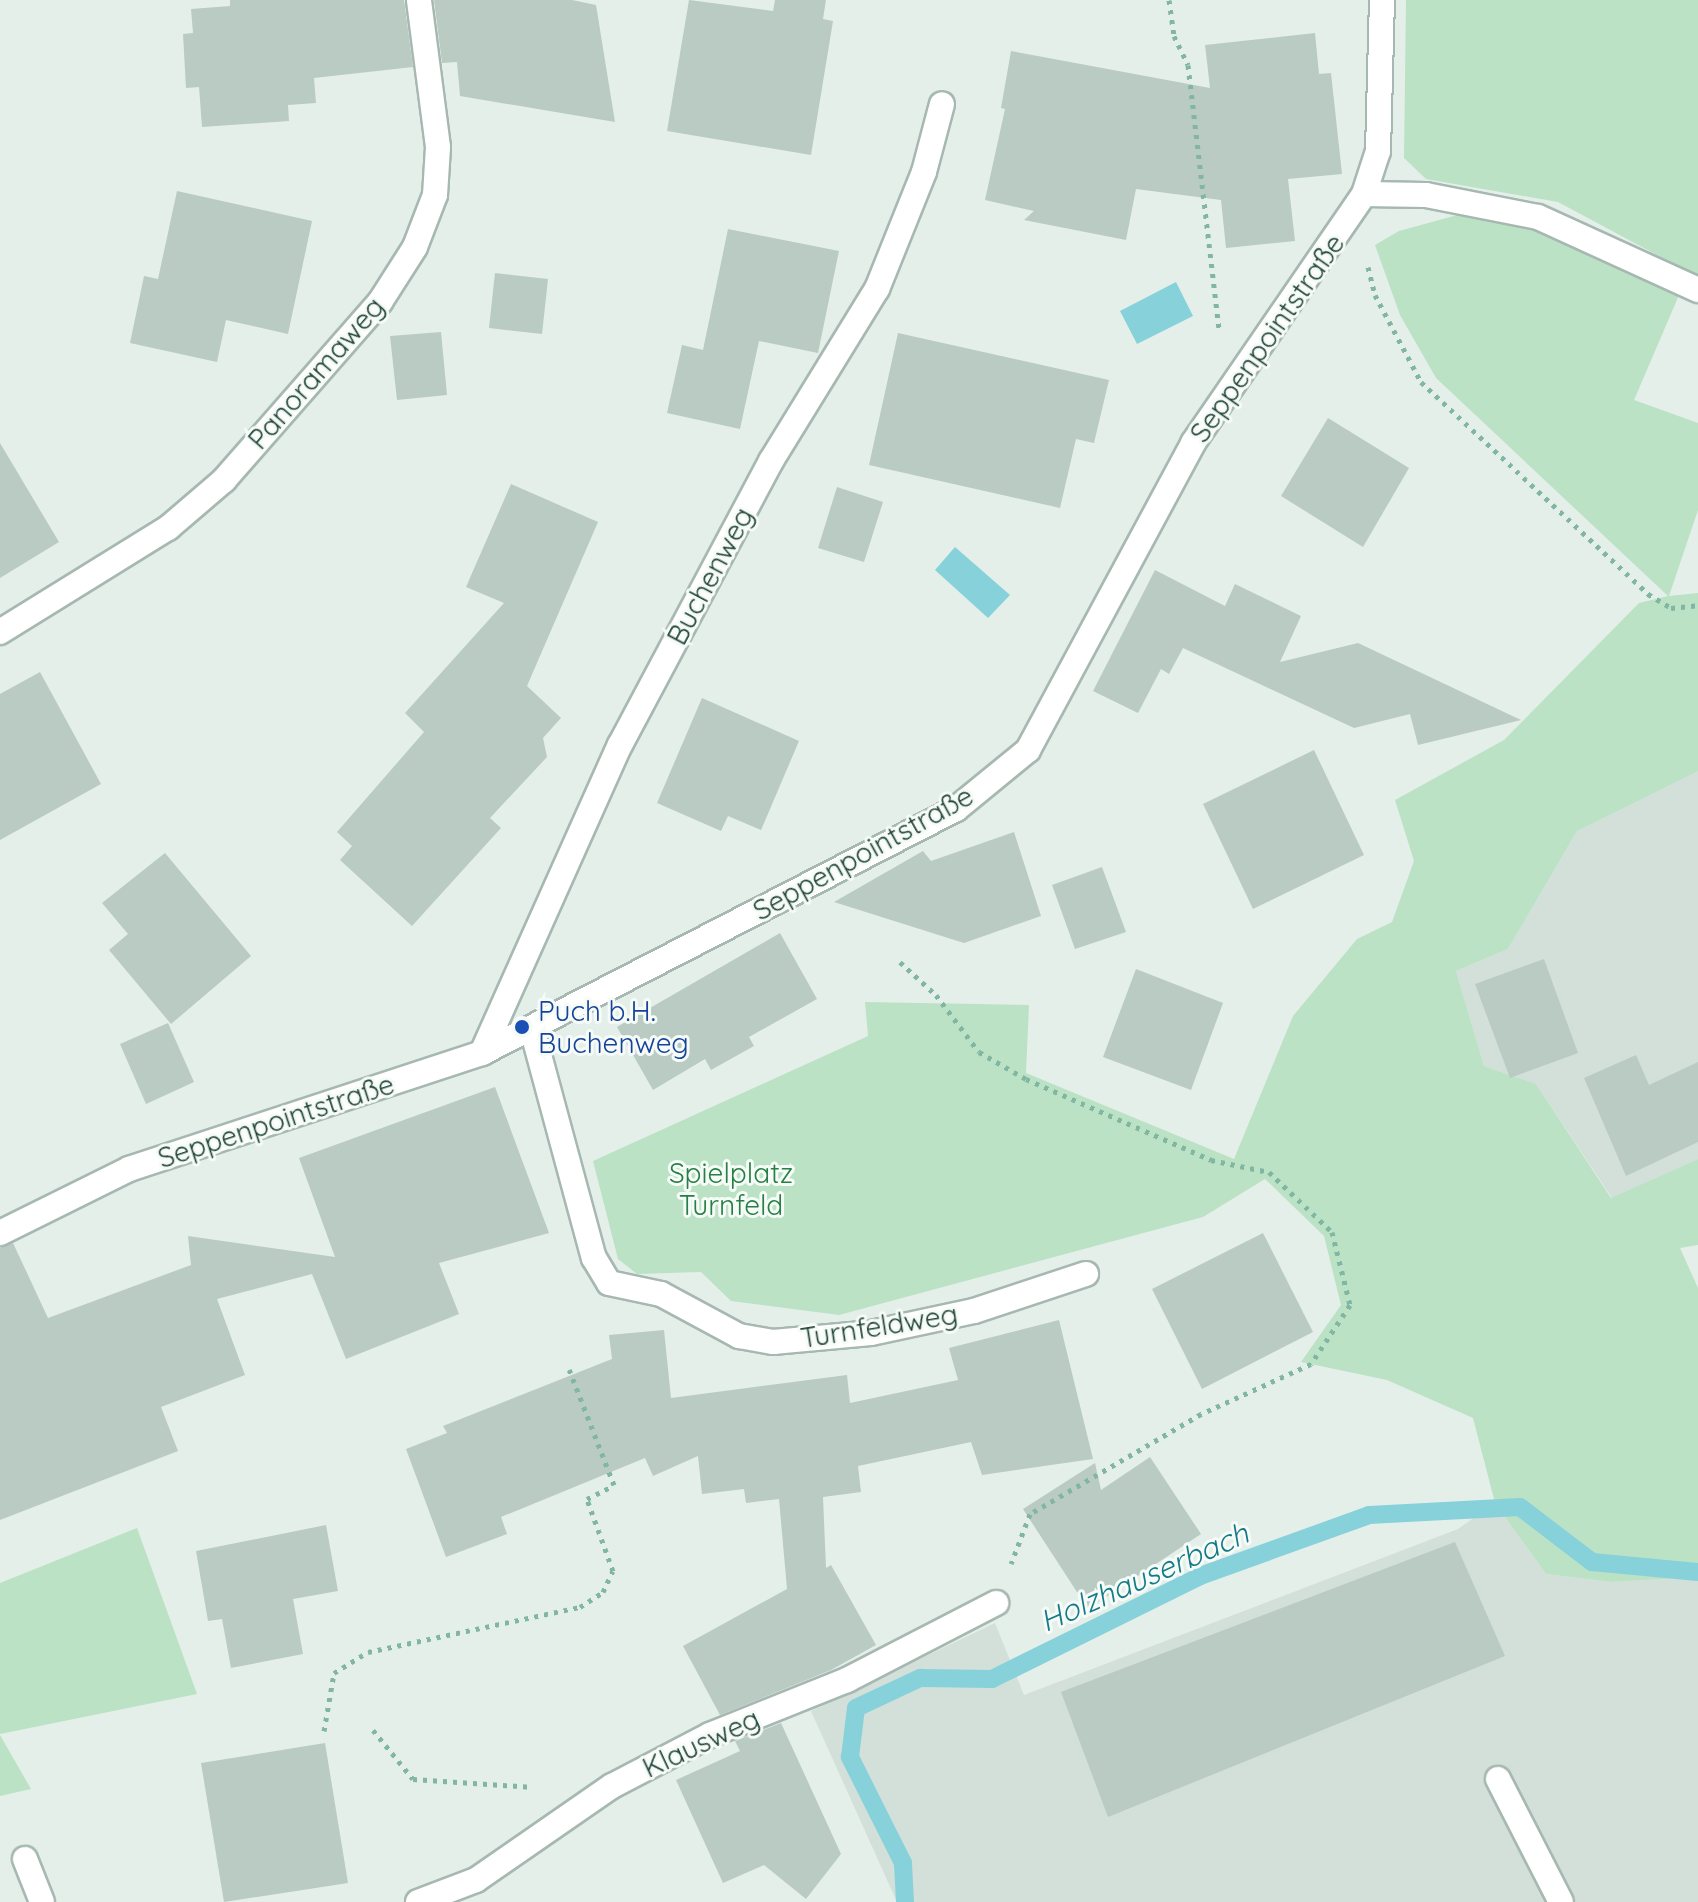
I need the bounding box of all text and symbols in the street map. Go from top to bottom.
street label: Seppenpointstraße [1183,227,1351,449]
street label: Panoramaweg [241,290,391,456]
street label: Buchenweg [660,502,760,650]
street label: Seppenpointstraße [747,779,979,927]
place label: Puch b.H. Buchenweg [538,994,689,1060]
marker: Puch b.H. Buchenweg [513,1018,531,1036]
street label: Seppenpointstraße [154,1067,398,1175]
park label: Spielplatz Turnfeld [669,1156,793,1222]
street label: Turnfeldweg [798,1297,960,1355]
water label: Holzhauserbach [1034,1515,1254,1639]
street label: Klausweg [637,1701,765,1785]

